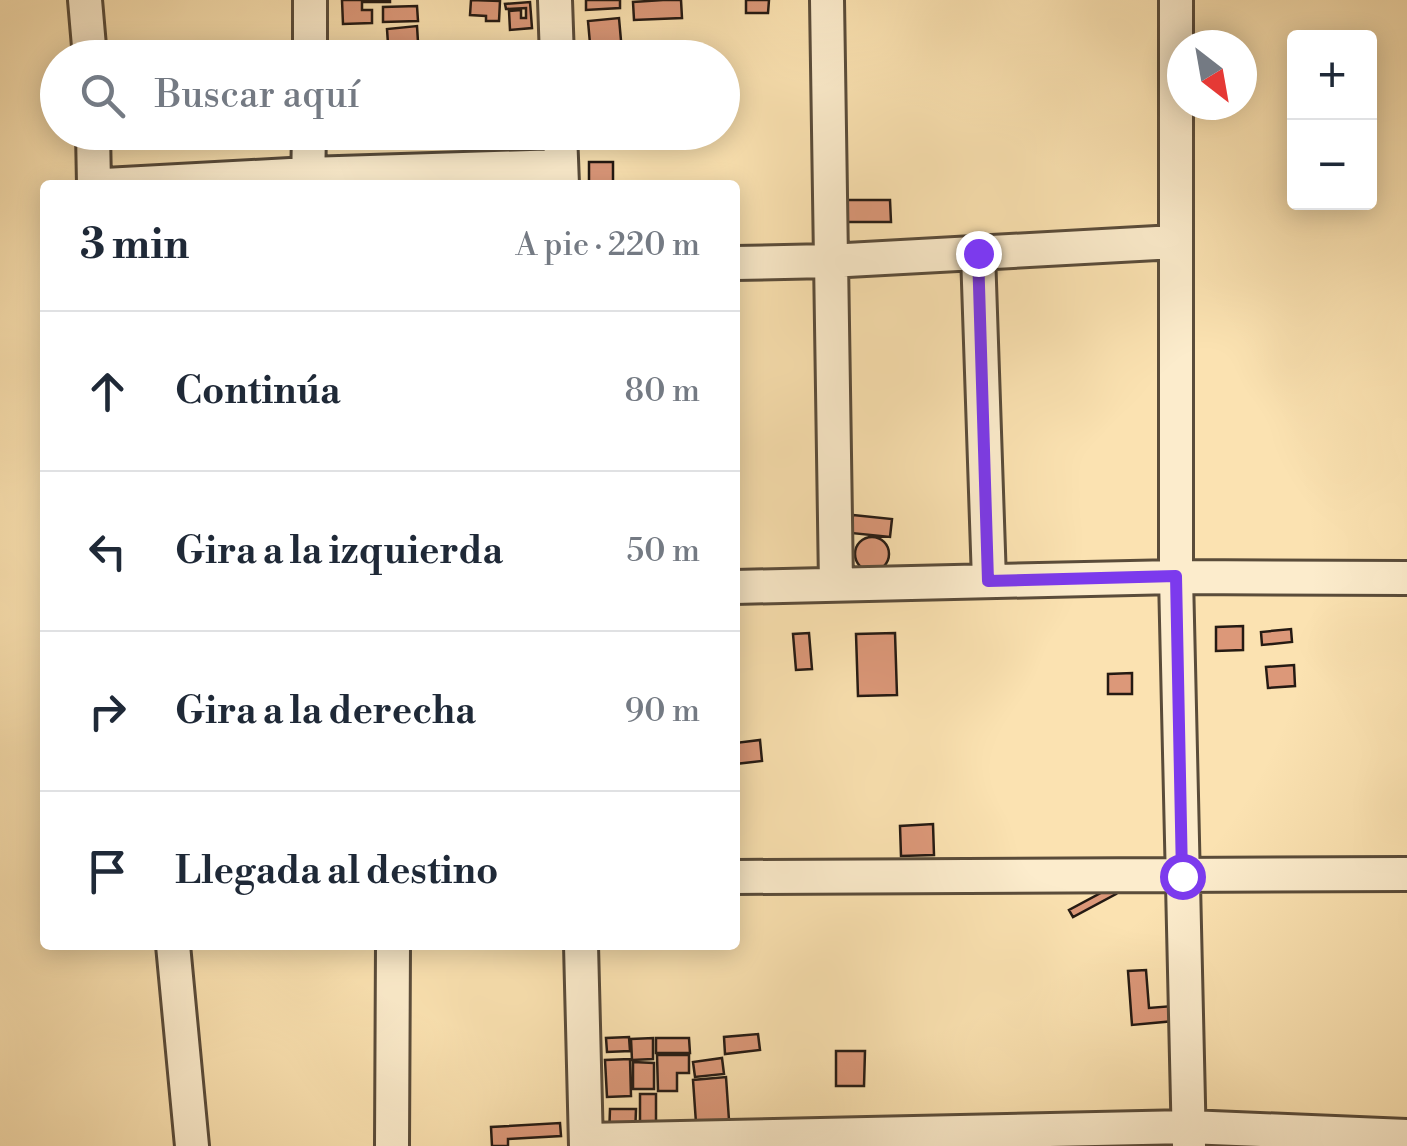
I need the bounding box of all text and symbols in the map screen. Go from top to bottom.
north arrow [1167,30,1257,120]
map controls [1287,30,1377,210]
button: + [1287,30,1377,120]
search box [40,40,740,150]
icon: search [75,68,130,123]
text: Buscar aquí [155,72,360,119]
button: − [1287,120,1377,210]
text: 3 min [80,219,189,272]
text: A pie · 220 m [515,225,700,265]
route end [956,231,1002,277]
icon: ahead [80,364,135,419]
text: Continúa [175,368,341,415]
text: 80 m [625,371,700,411]
icon: left [80,524,135,579]
text: Gira a la izquierda [175,528,503,575]
text: 50 m [627,531,700,571]
icon: right [80,684,135,739]
text: Gira a la derecha [175,688,476,735]
text: 90 m [625,691,700,731]
icon: arrive [80,844,135,899]
text: Llegada al destino [175,848,498,895]
route start [1160,854,1206,900]

